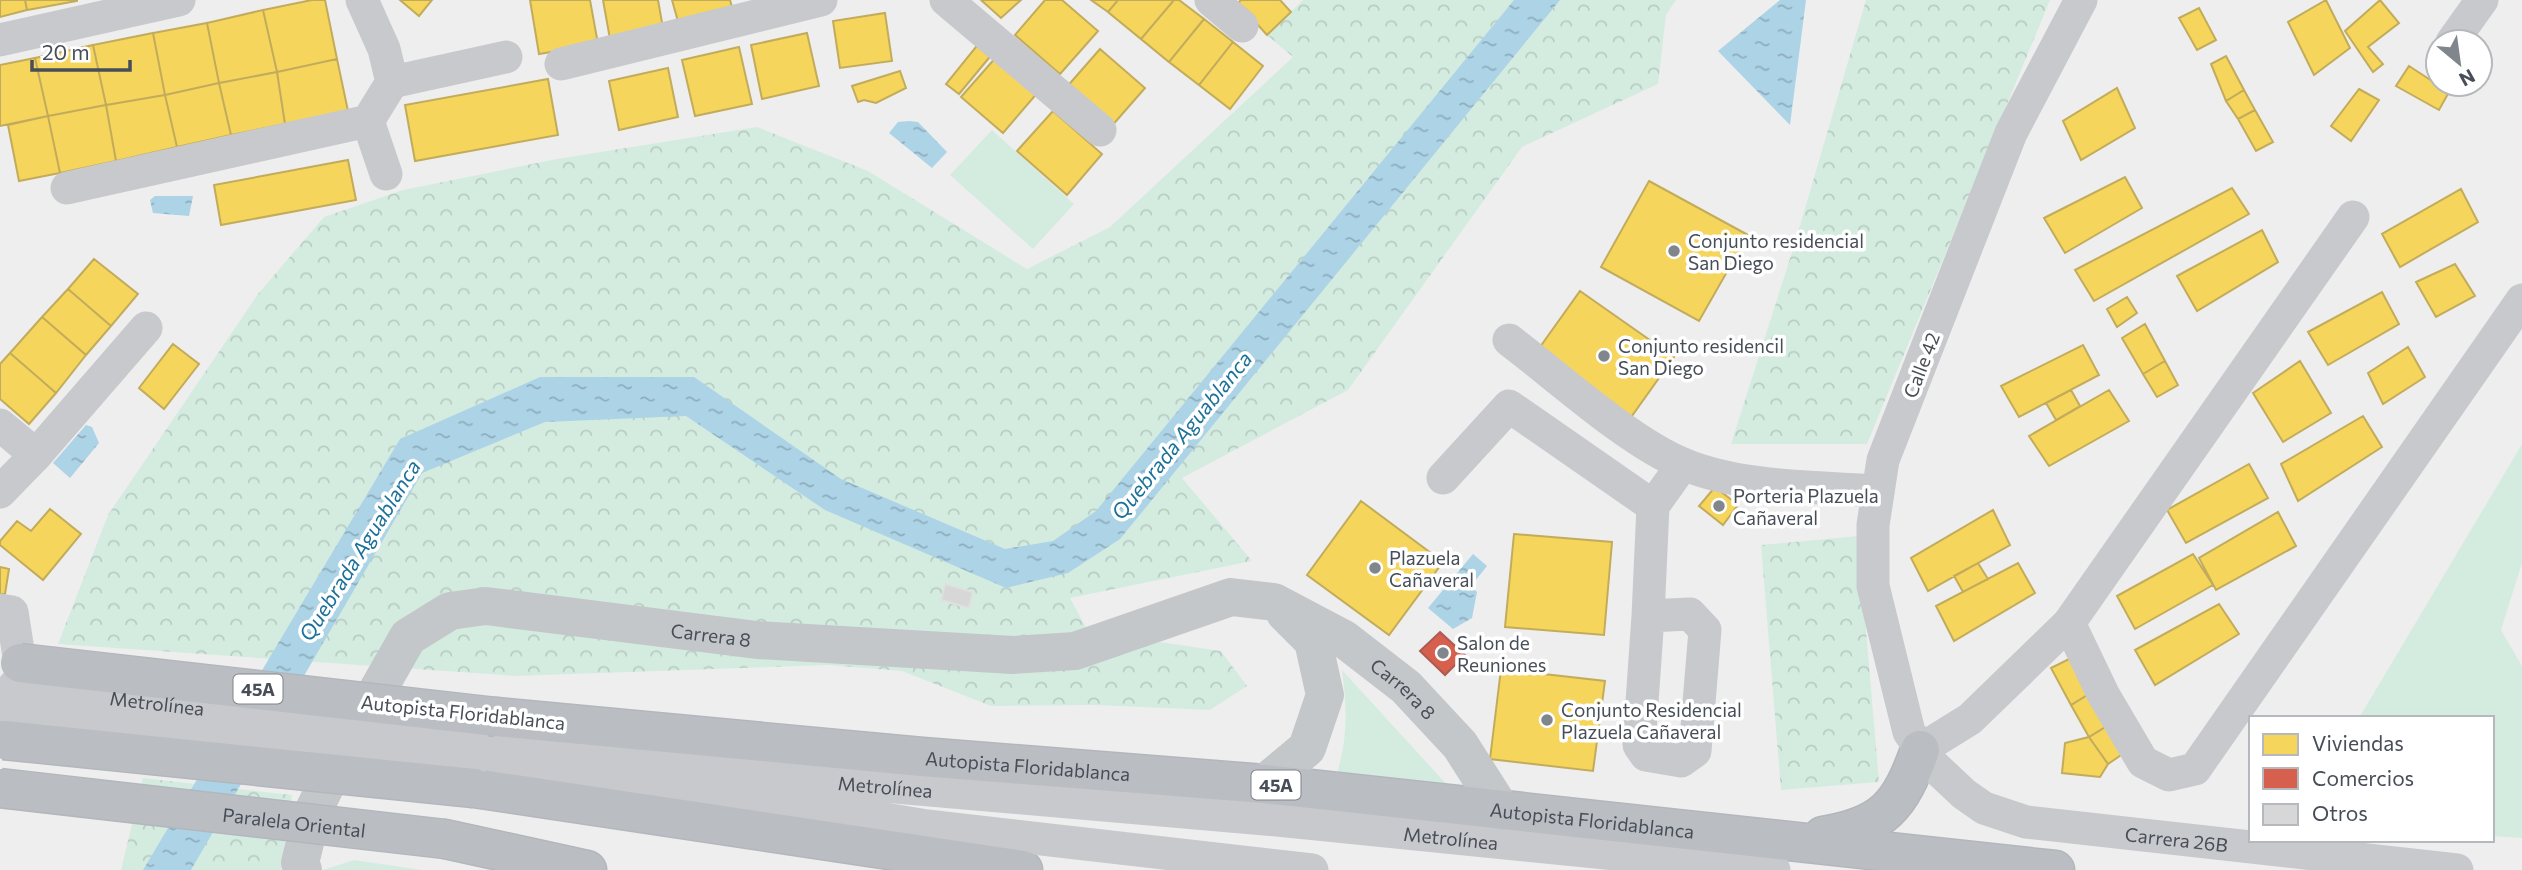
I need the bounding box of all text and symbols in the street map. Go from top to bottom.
scale bar [32,28,130,72]
north arrow [2424,28,2494,98]
text: 20 m [42,39,90,64]
text: N [2456,65,2479,92]
place label: Conjunto residencial San Diego [1688,229,1864,274]
marker: Conjunto residencial San Diego [1666,243,1682,259]
street label: Calle 42 [1898,329,1944,401]
place label: Conjunto residencil San Diego [1618,334,1784,379]
water label: Quebrada Aguablanca [1106,346,1256,524]
marker: Conjunto residencil San Diego [1596,348,1612,364]
water label: Quebrada Aguablanca [293,455,425,645]
place label: Porteria Plazuela Cañaveral [1733,484,1879,529]
marker: Porteria Plazuela Cañaveral [1711,498,1727,514]
place label: Plazuela Cañaveral [1389,546,1474,591]
marker: Plazuela Cañaveral [1367,560,1383,576]
street label: Carrera 8 [670,618,752,651]
place label: Salon de Reuniones [1457,631,1546,676]
marker: Salon de Reuniones [1435,645,1451,661]
street label: Carrera 8 [1366,653,1441,724]
road number: 45A [233,674,282,704]
street label: Metrolínea [109,686,206,719]
street label: Autopista Floridablanca [360,690,566,734]
place label: Conjunto Residencial Plazuela Cañaveral [1561,698,1742,743]
marker: Conjunto Residencial Plazuela Cañaveral [1539,712,1555,728]
legend [2249,716,2494,842]
text: Viviendas [2312,730,2404,755]
street label: Autopista Floridablanca [924,746,1131,785]
text: Comercios [2312,765,2414,790]
road number: 45A [1252,770,1300,800]
street label: Metrolínea [837,771,934,802]
street label: Autopista Floridablanca [1489,797,1695,842]
text: Otros [2312,800,2368,825]
street label: Paralela Oriental [221,802,367,841]
street label: Metrolínea [1403,821,1499,854]
street label: Carrera 26B [2124,822,2229,856]

